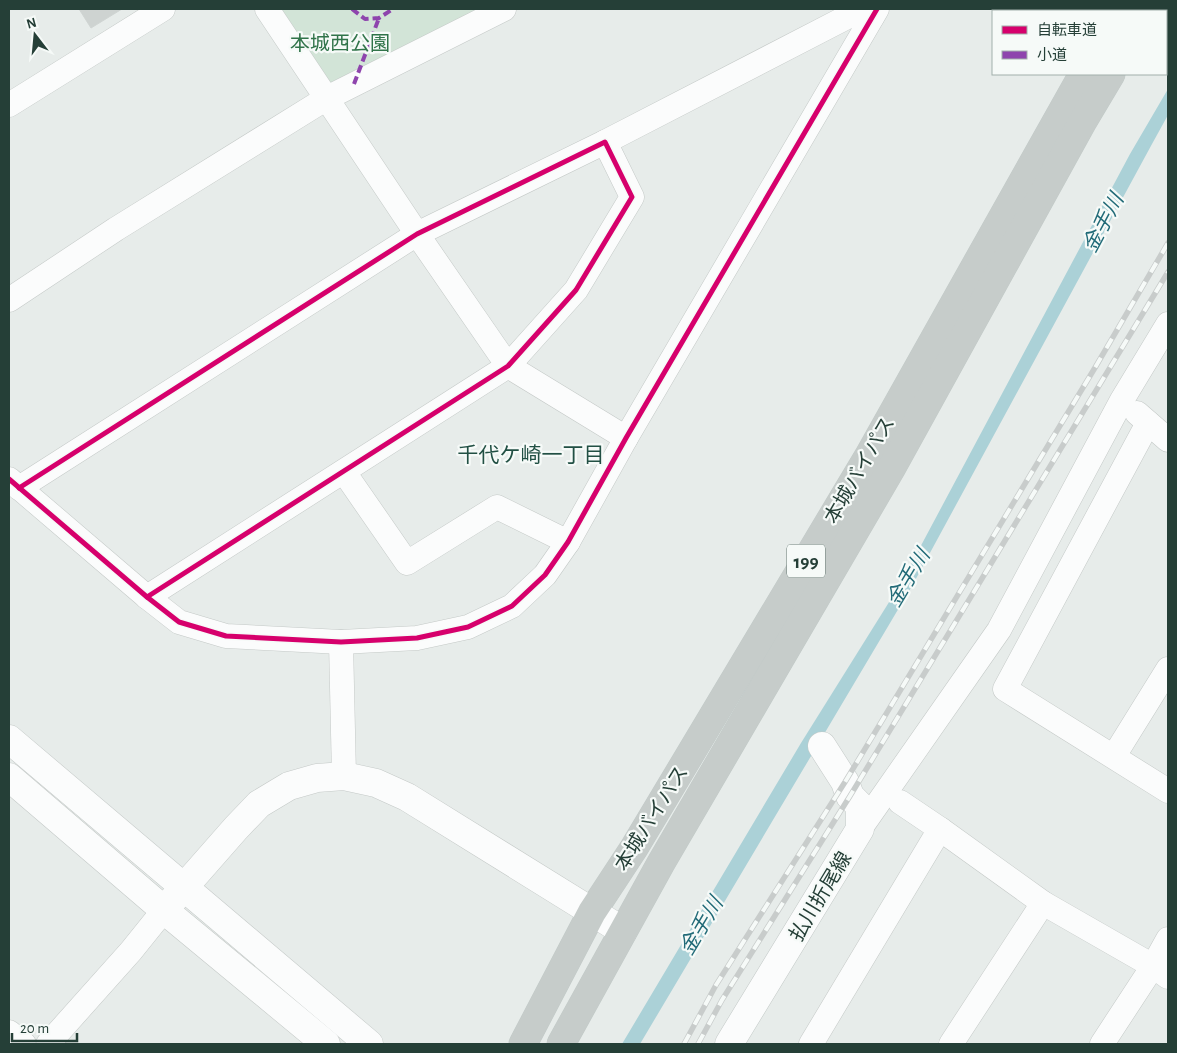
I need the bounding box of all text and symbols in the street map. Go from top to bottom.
north arrow [10,10,60,60]
legend [992,10,1167,75]
text: N [25,15,38,32]
text: 自転車道 [1037,22,1097,38]
park label: 本城西公園 [290,32,390,54]
text: 小道 [1037,47,1067,63]
water label: 金手川 [1078,188,1128,256]
street label: 本城バイパス [820,413,898,527]
district label: 千代ケ崎一丁目 [458,444,605,466]
road number: 199 [787,544,825,578]
water label: 金手川 [882,544,935,611]
street label: 本城バイパス [610,761,692,875]
street label: 払川折尾線 [785,847,855,945]
water label: 金手川 [675,892,728,959]
scale bar [12,1010,78,1042]
text: 20 m [20,1021,49,1036]

